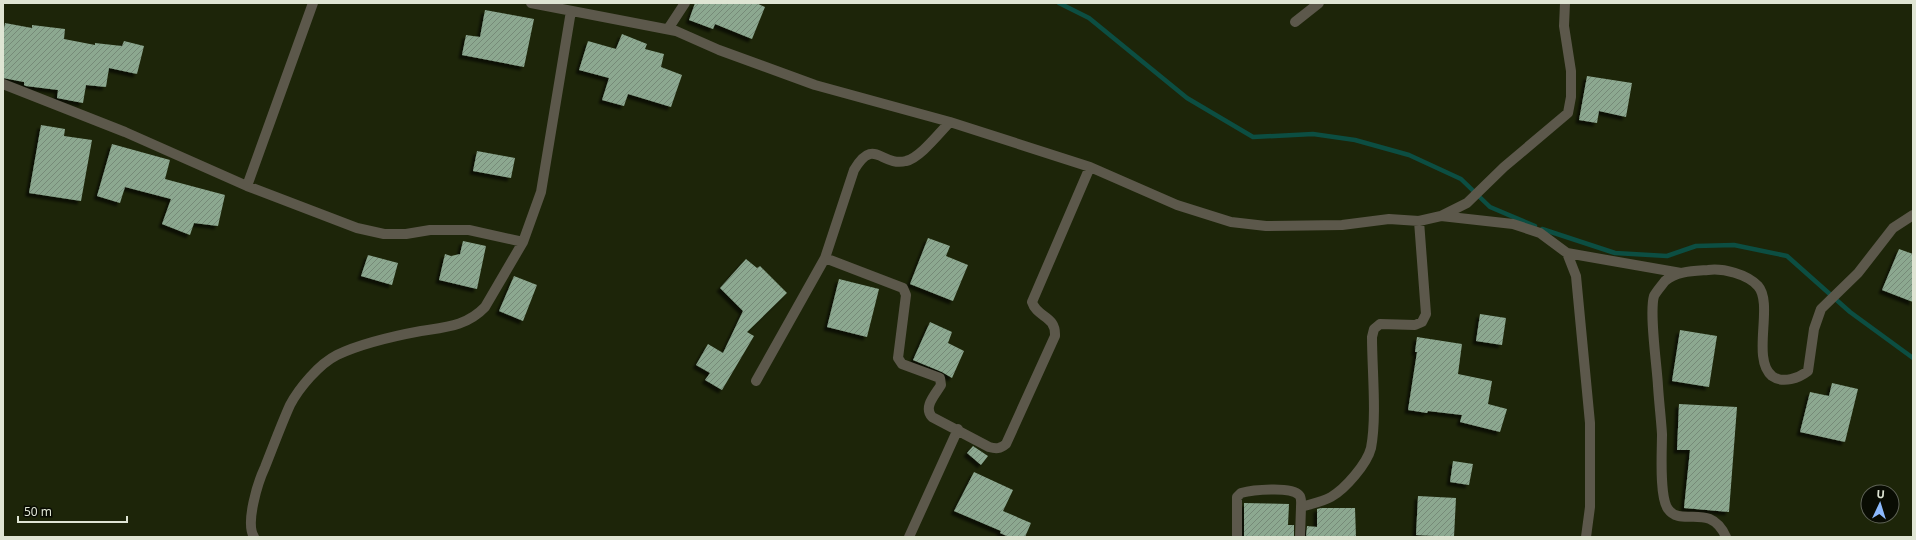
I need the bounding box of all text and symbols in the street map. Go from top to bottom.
north arrow [1860,484,1900,524]
text: U [1876,486,1885,501]
scale bar [18,498,127,524]
text: 50 m [24,503,52,520]

